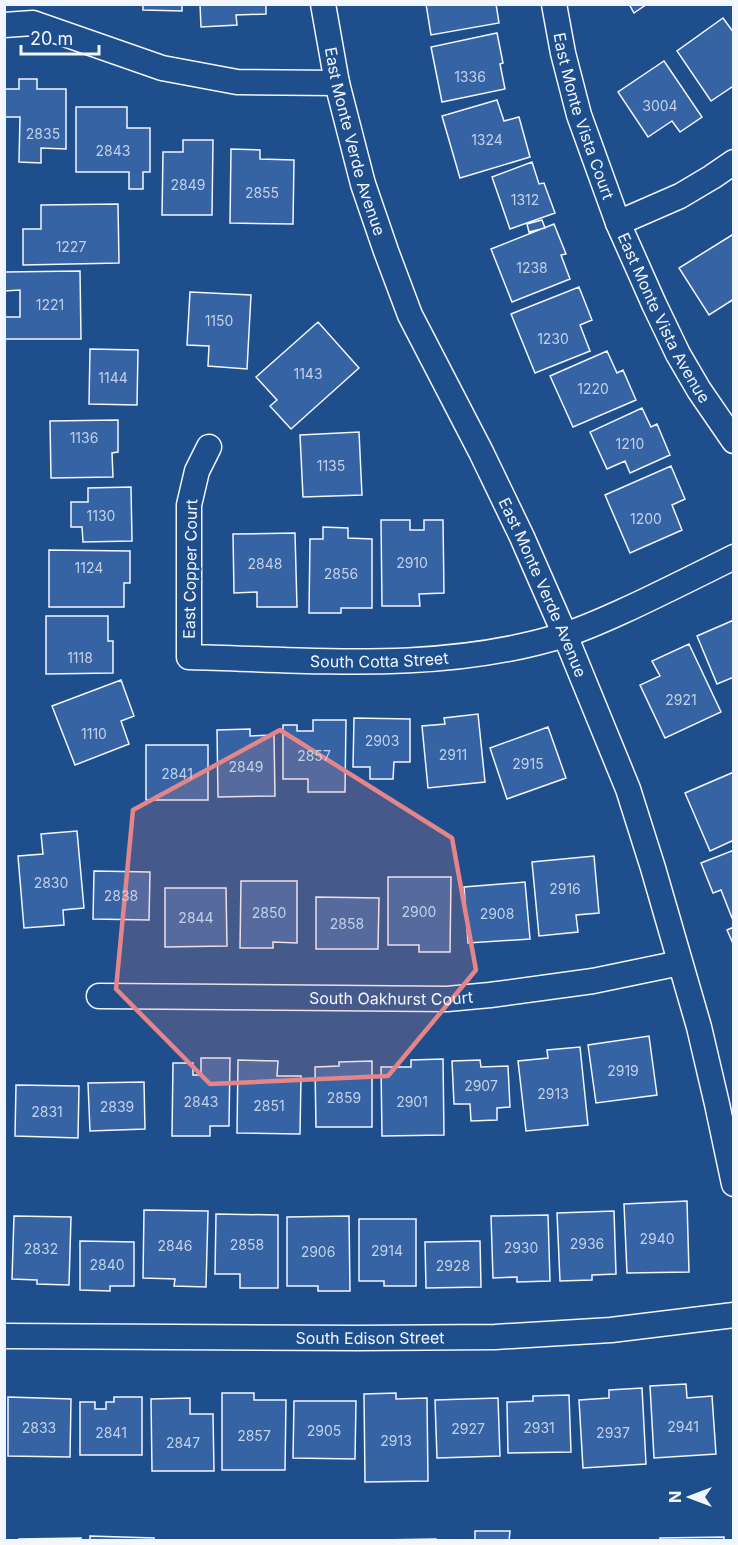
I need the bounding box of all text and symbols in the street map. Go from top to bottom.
scale bar [21,18,99,56]
text: 20 m [30,28,73,49]
street label: East Monte Vista Court [549,31,619,202]
street label: East Monte Verde Avenue [321,45,390,238]
house number: 1336 [454,68,486,85]
house number: 3004 [642,97,678,114]
house number: 2835 [26,125,60,142]
house number: 1324 [471,131,503,148]
house number: 2843 [96,142,130,159]
house number: 2849 [171,176,205,193]
house number: 2855 [245,184,279,201]
house number: 1312 [511,191,539,208]
street label: East Monte Vista Avenue [614,229,715,407]
house number: 1227 [56,238,86,255]
house number: 1238 [516,259,548,276]
house number: 1221 [36,296,64,313]
house number: 1150 [205,312,233,329]
house number: 1230 [537,330,569,347]
house number: 1143 [293,365,323,382]
house number: 1144 [98,369,128,386]
house number: 1220 [577,380,609,397]
house number: 1136 [70,429,98,446]
house number: 1210 [616,435,644,452]
house number: 1135 [317,457,345,474]
street label: East Monte Verde Avenue [494,494,591,680]
street label: East Copper Court [179,499,201,639]
house number: 1130 [87,507,115,524]
house number: 1200 [630,510,662,527]
house number: 2910 [396,554,428,571]
house number: 2848 [248,555,282,572]
house number: 1124 [75,559,103,576]
house number: 2856 [324,565,358,582]
street label: South Cotta Street [310,648,449,672]
house number: 1118 [67,649,93,666]
house number: 2921 [665,691,697,708]
house number: 1110 [81,725,107,742]
house number: 2903 [365,732,399,749]
house number: 2911 [439,746,467,763]
house number: 2857 [297,747,331,764]
house number: 2915 [512,755,544,772]
house number: 2849 [229,758,263,775]
house number: 2841 [161,765,193,782]
house number: 2830 [34,874,68,891]
house number: 2916 [549,880,581,897]
house number: 2838 [104,887,138,904]
house number: 2900 [402,903,436,920]
house number: 2850 [252,904,286,921]
house number: 2908 [480,905,514,922]
house number: 2844 [178,909,214,926]
house number: 2858 [330,915,364,932]
street label: South Oakhurst Court [309,987,474,1009]
house number: 2919 [607,1062,639,1079]
house number: 2907 [464,1077,498,1094]
house number: 2913 [537,1085,569,1102]
house number: 2859 [327,1089,361,1106]
house number: 2843 [184,1093,218,1110]
house number: 2901 [396,1093,428,1110]
house number: 2851 [253,1097,285,1114]
house number: 2839 [100,1098,134,1115]
house number: 2831 [31,1103,63,1120]
house number: 2940 [639,1230,675,1247]
house number: 2936 [570,1235,604,1252]
house number: 2858 [230,1236,264,1253]
house number: 2846 [158,1237,192,1254]
house number: 2930 [504,1239,538,1256]
house number: 2832 [24,1240,58,1257]
house number: 2914 [371,1242,403,1259]
house number: 2906 [301,1243,335,1260]
house number: 2840 [89,1256,125,1273]
house number: 2928 [436,1257,470,1274]
street label: South Edison Street [295,1327,445,1348]
house number: 2941 [667,1418,699,1435]
house number: 2833 [22,1419,56,1436]
house number: 2931 [523,1419,555,1436]
house number: 2927 [451,1420,485,1437]
house number: 2905 [307,1422,341,1439]
house number: 2841 [95,1424,127,1441]
house number: 2937 [596,1424,630,1441]
house number: 2857 [237,1427,271,1444]
house number: 2913 [380,1432,412,1449]
house number: 2847 [166,1434,200,1451]
north arrow [660,1467,720,1527]
text: N [665,1491,685,1503]

